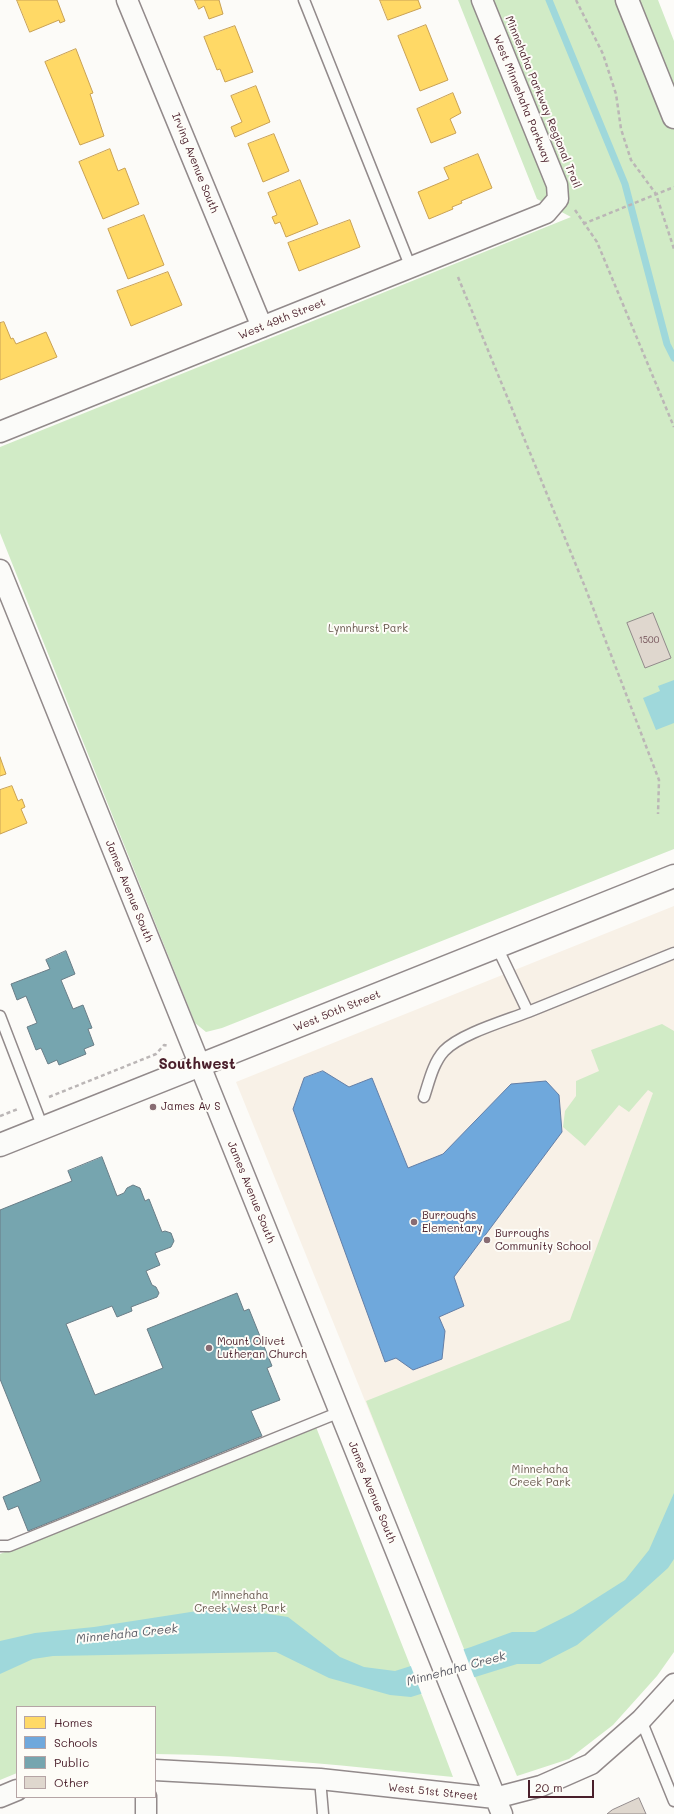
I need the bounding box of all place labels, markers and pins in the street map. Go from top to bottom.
place label: James Av S [161,1100,220,1114]
marker: James Av S [148,1102,158,1112]
place label: Burroughs Elementary [422,1209,482,1235]
marker: Burroughs Elementary [409,1217,419,1227]
place label: Burroughs Community School [495,1227,591,1253]
marker: Burroughs Community School [482,1235,492,1245]
place label: Mount Olivet Lutheran Church [217,1335,307,1361]
marker: Mount Olivet Lutheran Church [204,1343,214,1353]

